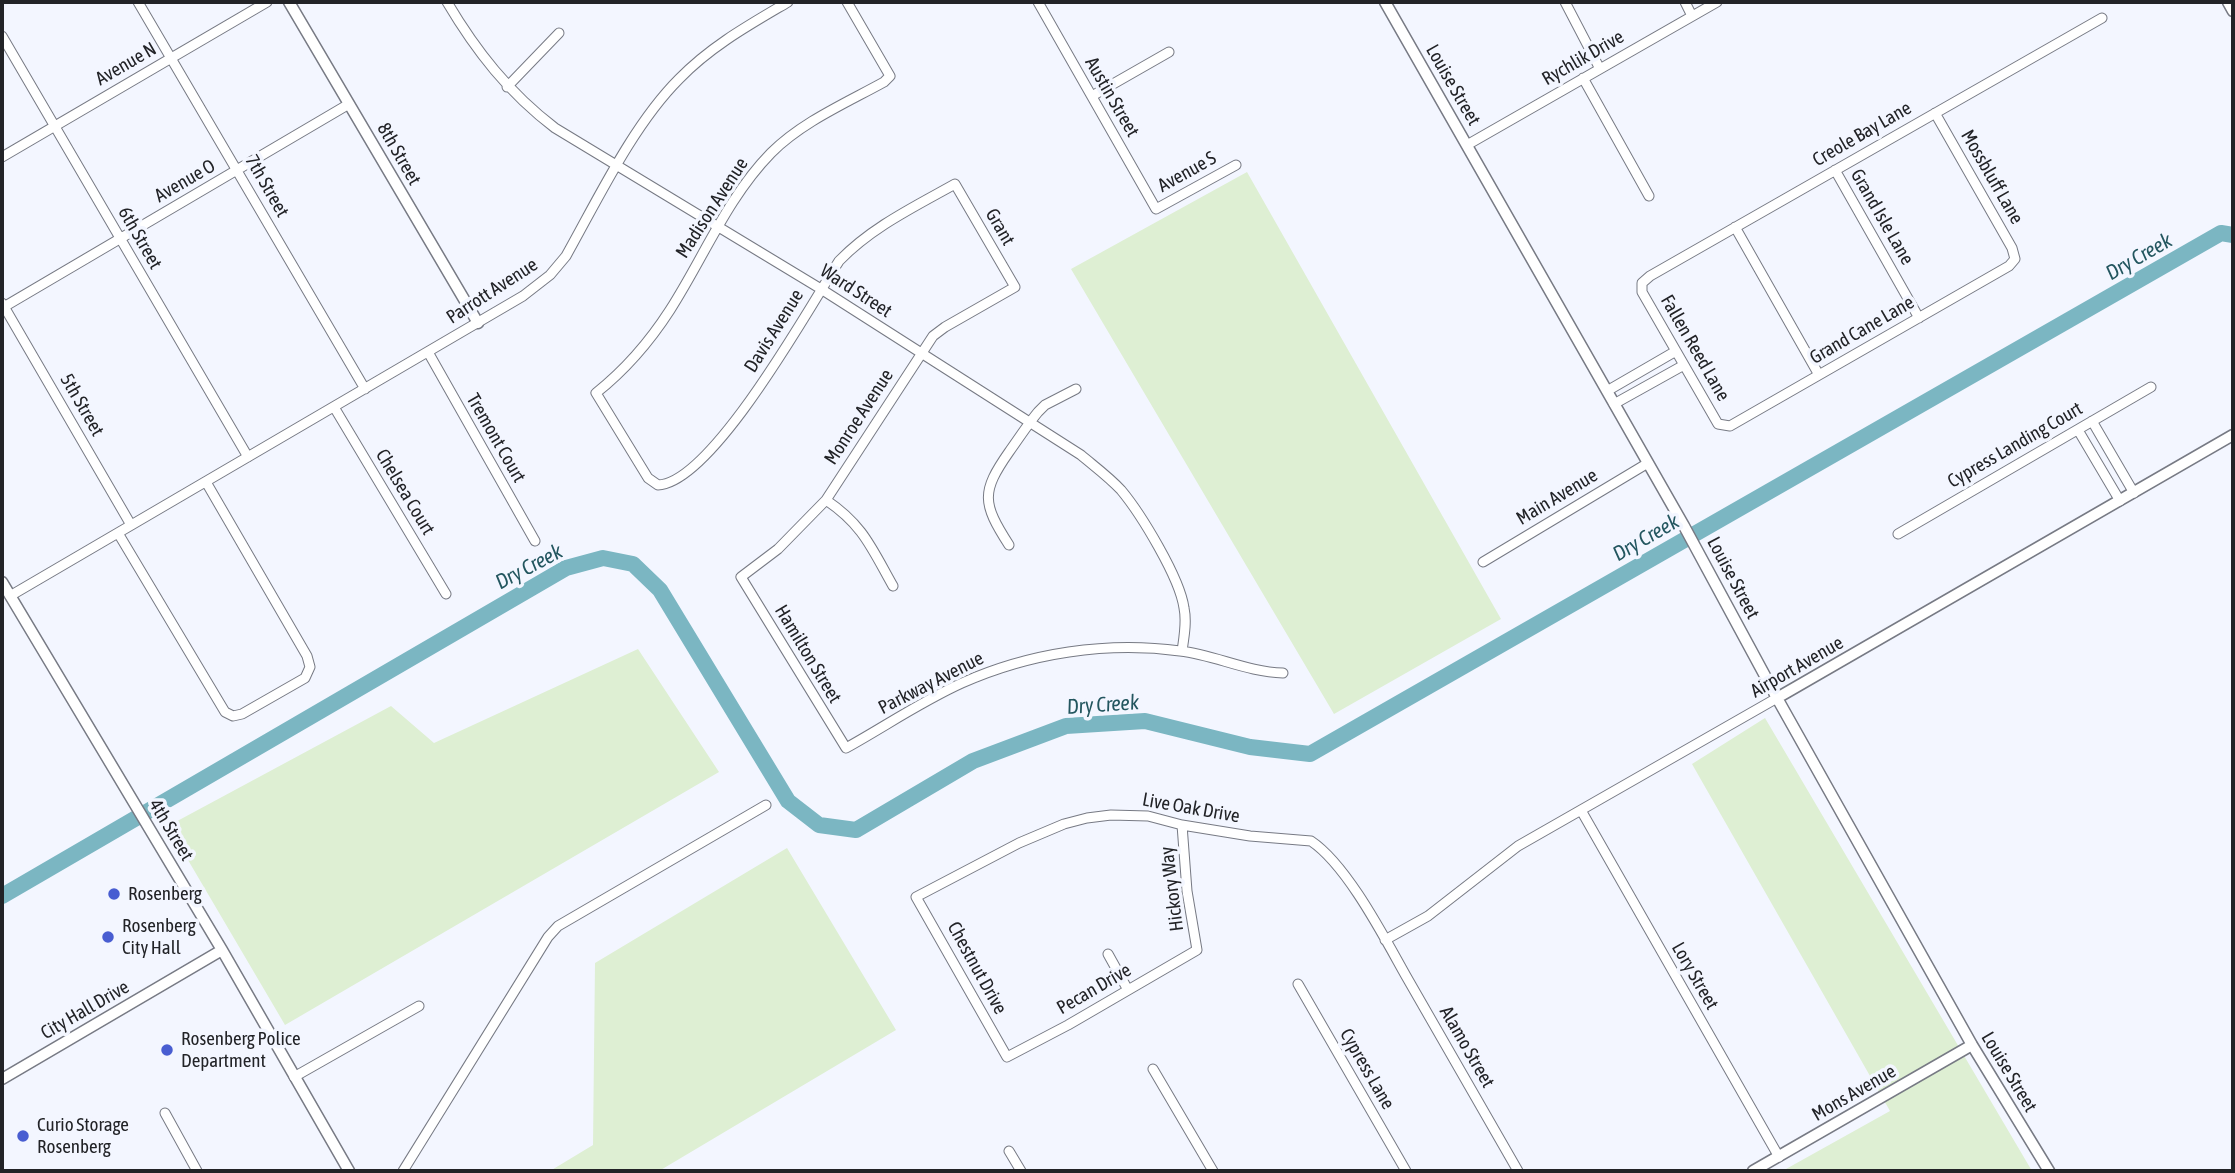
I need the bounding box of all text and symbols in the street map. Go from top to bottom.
street label: Rychlik Drive [1538,25,1628,91]
street label: Avenue N [92,38,160,90]
street label: Louise Street [1421,41,1485,129]
street label: Austin Street [1080,53,1144,141]
street label: Creole Bay Lane [1809,97,1915,171]
street label: 8th Street [372,119,426,189]
street label: Mossbluff Lane [1956,126,2028,228]
street label: Avenue S [1154,147,1220,197]
street label: 7th Street [240,151,294,221]
street label: Madison Avenue [671,154,753,262]
street label: Avenue O [151,155,219,207]
street label: Grand Isle Lane [1845,165,1919,269]
street label: 6th Street [113,203,167,273]
street label: Grant [980,204,1020,250]
water label: Dry Creek [2101,228,2177,286]
street label: Parrott Avenue [442,253,542,329]
street label: Ward Street [816,259,896,323]
street label: Davis Avenue [740,285,808,377]
street label: Fallen Reed Lane [1655,291,1735,405]
street label: Grand Cane Lane [1806,291,1918,369]
street label: Monroe Avenue [820,365,898,469]
street label: 5th Street [55,370,109,440]
street label: Tremont Court [461,389,531,487]
street label: Cypress Landing Court [1944,397,2086,493]
street label: Chelsea Court [371,445,439,539]
street label: Main Avenue [1512,464,1602,530]
water label: Dry Creek [1608,509,1684,567]
street label: Louise Street [1702,533,1764,623]
water label: Dry Creek [491,539,567,595]
street label: Hamilton Street [770,601,846,707]
street label: Airport Avenue [1747,631,1847,703]
street label: Parkway Avenue [875,647,987,719]
water label: Dry Creek [1066,690,1140,720]
street label: Live Oak Drive [1141,788,1241,828]
street label: 4th Street [144,795,198,865]
street label: Hickory Way [1155,845,1189,933]
place label: Rosenberg [128,883,202,905]
marker: Rosenberg [106,886,122,902]
place label: Rosenberg City Hall [122,915,196,959]
street label: Chestnut Drive [942,918,1012,1018]
marker: Rosenberg City Hall [100,929,116,945]
street label: Lory Street [1667,938,1723,1014]
street label: Pecan Drive [1053,959,1135,1019]
street label: City Hall Drive [37,976,133,1044]
street label: Alamo Street [1435,1002,1499,1092]
street label: Cypress Lane [1335,1024,1399,1114]
place label: Rosenberg Police Department [181,1028,301,1072]
street label: Louise Street [1976,1028,2042,1116]
marker: Rosenberg Police Department [159,1042,175,1058]
street label: Mons Avenue [1808,1060,1900,1126]
place label: Curio Storage Rosenberg [37,1114,129,1158]
marker: Curio Storage Rosenberg [15,1128,31,1144]

